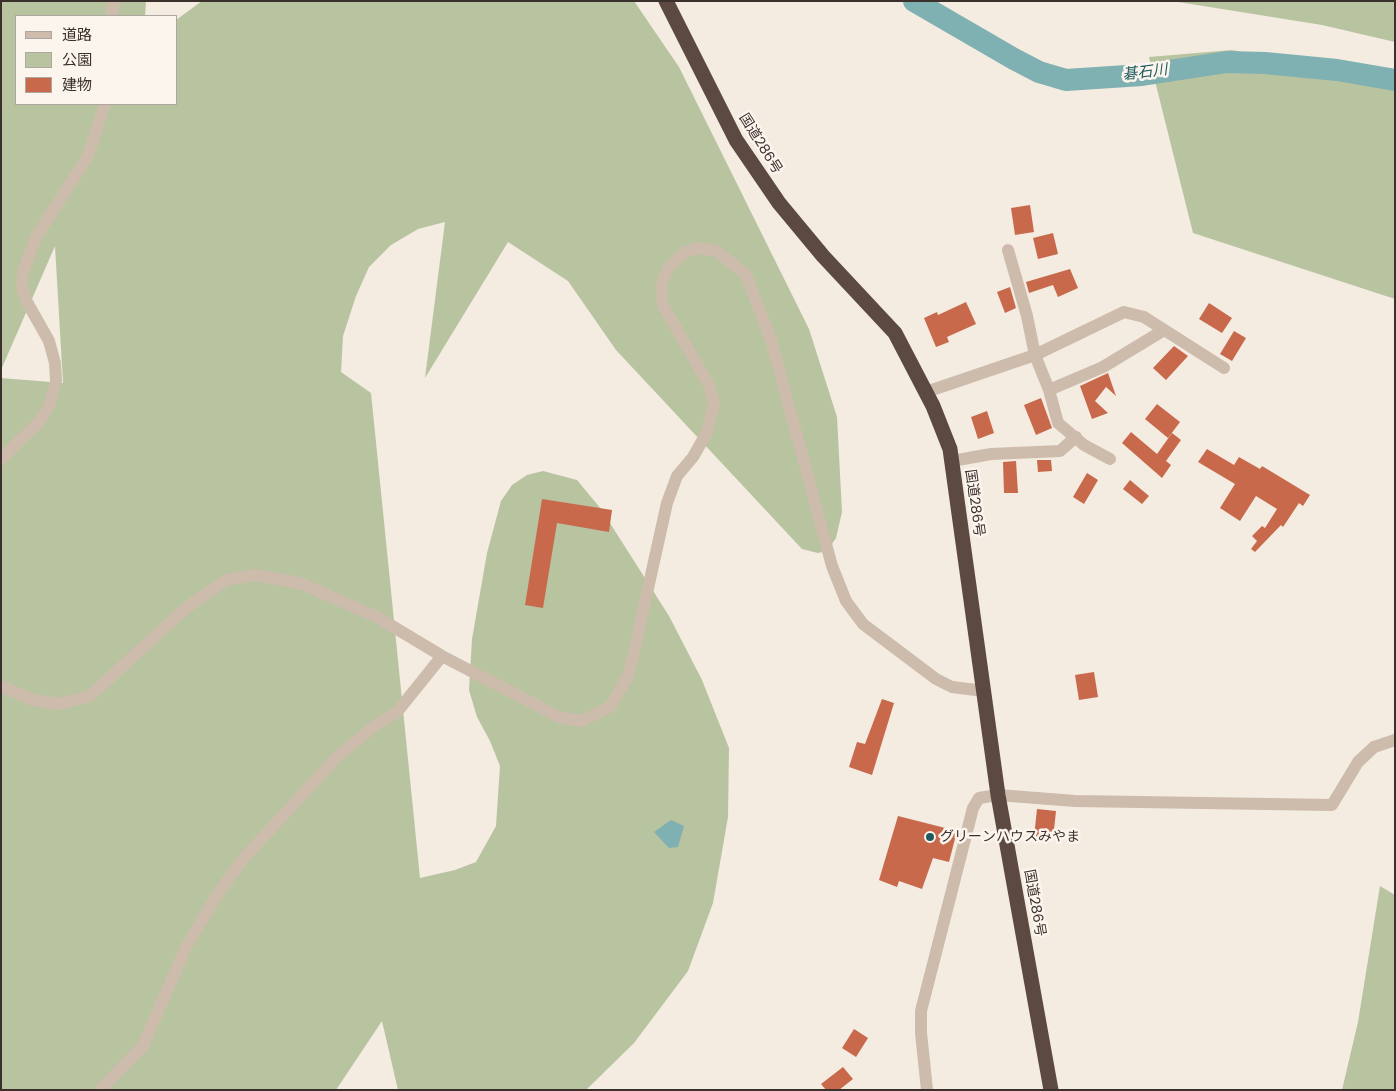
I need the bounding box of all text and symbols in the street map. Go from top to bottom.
legend [15,15,178,105]
text: 道路 [62,24,92,45]
text: 公園 [62,49,92,70]
water label: 碁石川 [1122,61,1168,85]
text: 建物 [62,74,92,95]
street label: 国道286号 [735,111,785,177]
street label: 国道286号 [961,468,987,538]
place label: グリーンハウスみやま [940,829,1080,845]
marker: グリーンハウスみやま [924,831,936,843]
street label: 国道286号 [1020,868,1048,938]

